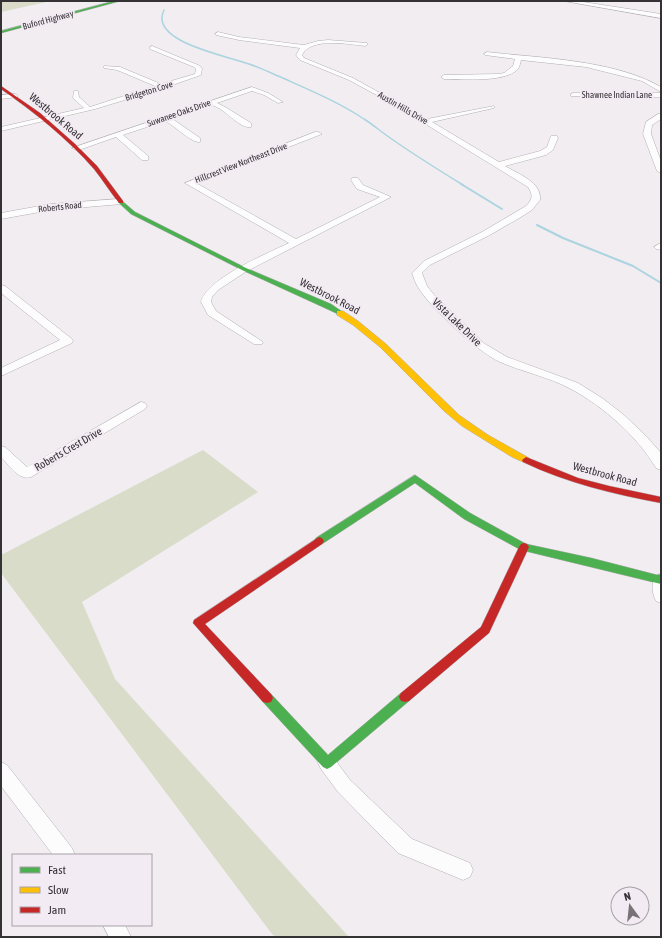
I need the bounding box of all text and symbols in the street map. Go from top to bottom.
street label: Buford Highway [21,8,75,32]
street label: Bridgeton Cove [124,79,174,103]
street label: Westbrook Road [27,90,85,142]
street label: Austin Hills Drive [376,90,430,126]
street label: Shawnee Indian Lane [582,90,652,100]
street label: Suwanee Oaks Drive [146,97,212,129]
street label: Hillcrest View Northeast Drive [193,141,289,185]
street label: Roberts Road [38,200,82,214]
street label: Westbrook Road [298,276,362,316]
street label: Vista Lake Drive [430,296,484,348]
street label: Roberts Crest Drive [32,425,104,473]
street label: Westbrook Road [572,460,638,488]
legend [12,854,152,926]
text: Fast [48,863,66,877]
text: Slow [48,883,69,897]
north arrow [610,886,650,926]
text: N [623,890,632,903]
text: Jam [48,903,66,917]

